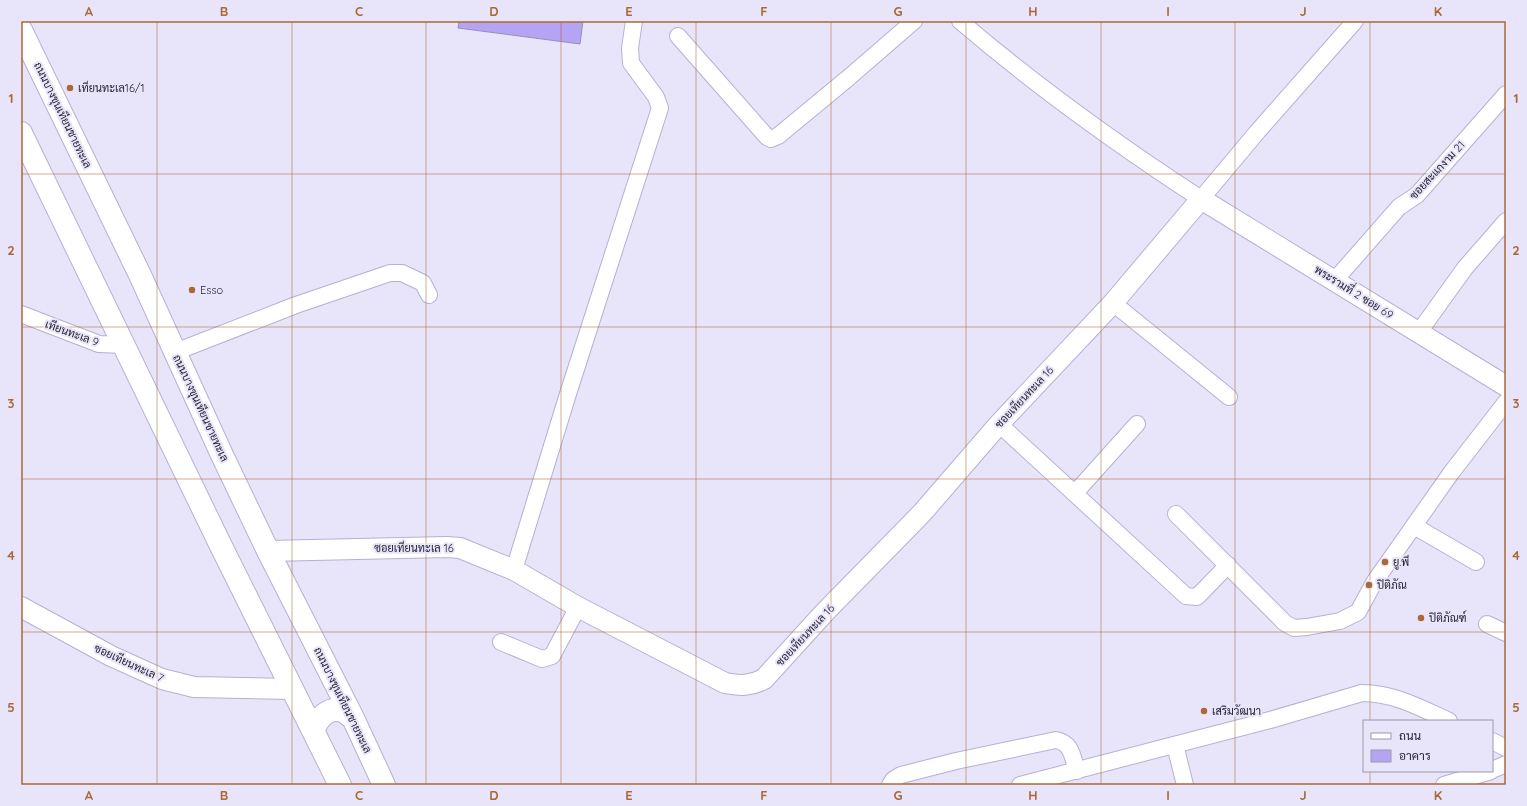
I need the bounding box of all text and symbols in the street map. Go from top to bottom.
text: A [85,3,94,19]
text: B [220,3,228,19]
text: C [355,3,363,19]
text: D [489,3,499,19]
text: E [625,3,633,19]
text: F [760,3,768,19]
text: G [893,3,903,19]
text: H [1028,3,1038,19]
text: I [1166,3,1170,19]
text: J [1299,3,1307,19]
text: K [1434,3,1443,19]
street label: ถนนบางขุนเทียนชายทะเล [29,59,96,171]
place label: เทียนทะเล16/1 [78,80,145,95]
marker: เทียนทะเล16/1 [65,83,75,93]
text: 1 [8,90,14,106]
text: 1 [1513,90,1519,106]
street label: ซอยสะแกงาม 21 [1406,138,1468,202]
text: 2 [7,242,15,258]
text: 2 [1512,242,1520,258]
street label: พระรามที่ 2 ซอย 69 [1312,259,1398,322]
place label: Esso [200,283,224,297]
marker: Esso [187,285,197,295]
street label: เทียนทะเล 9 [43,316,101,349]
street label: ถนนบางขุนเทียนชายทะเล [168,352,233,465]
street label: ซอยเทียนทะเล 16 [991,362,1056,431]
text: 3 [8,395,15,411]
text: 3 [1513,395,1520,411]
street label: ซอยเทียนทะเล 16 [374,540,454,555]
text: 4 [7,547,15,563]
text: 4 [1512,547,1520,563]
place label: ยู.พี [1393,554,1409,570]
marker: ยู.พี [1380,557,1390,567]
place label: ปิติภัณ [1376,578,1407,592]
marker: ปิติภัณ [1364,580,1374,590]
street label: ซอยเทียนทะเล 16 [772,600,837,669]
place label: ปิติภัณฑ์ [1428,610,1467,625]
marker: ปิติภัณฑ์ [1416,613,1426,623]
street label: ซอยเทียนทะเล 7 [92,640,167,685]
street label: ถนนบางขุนเทียนชายทะเล [309,644,376,756]
text: 5 [7,699,15,715]
text: 5 [1512,699,1520,715]
place label: เสริมวัฒนา [1212,704,1261,718]
marker: เสริมวัฒนา [1199,706,1209,716]
legend [1363,720,1493,772]
text: ถนน [1399,728,1422,743]
text: อาคาร [1399,748,1431,763]
text: A [85,787,94,803]
text: B [220,787,228,803]
text: C [355,787,363,803]
text: D [489,787,499,803]
text: E [625,787,633,803]
text: F [760,787,768,803]
text: G [893,787,903,803]
text: H [1028,787,1038,803]
text: I [1166,787,1170,803]
text: J [1299,787,1307,803]
text: K [1434,787,1443,803]

